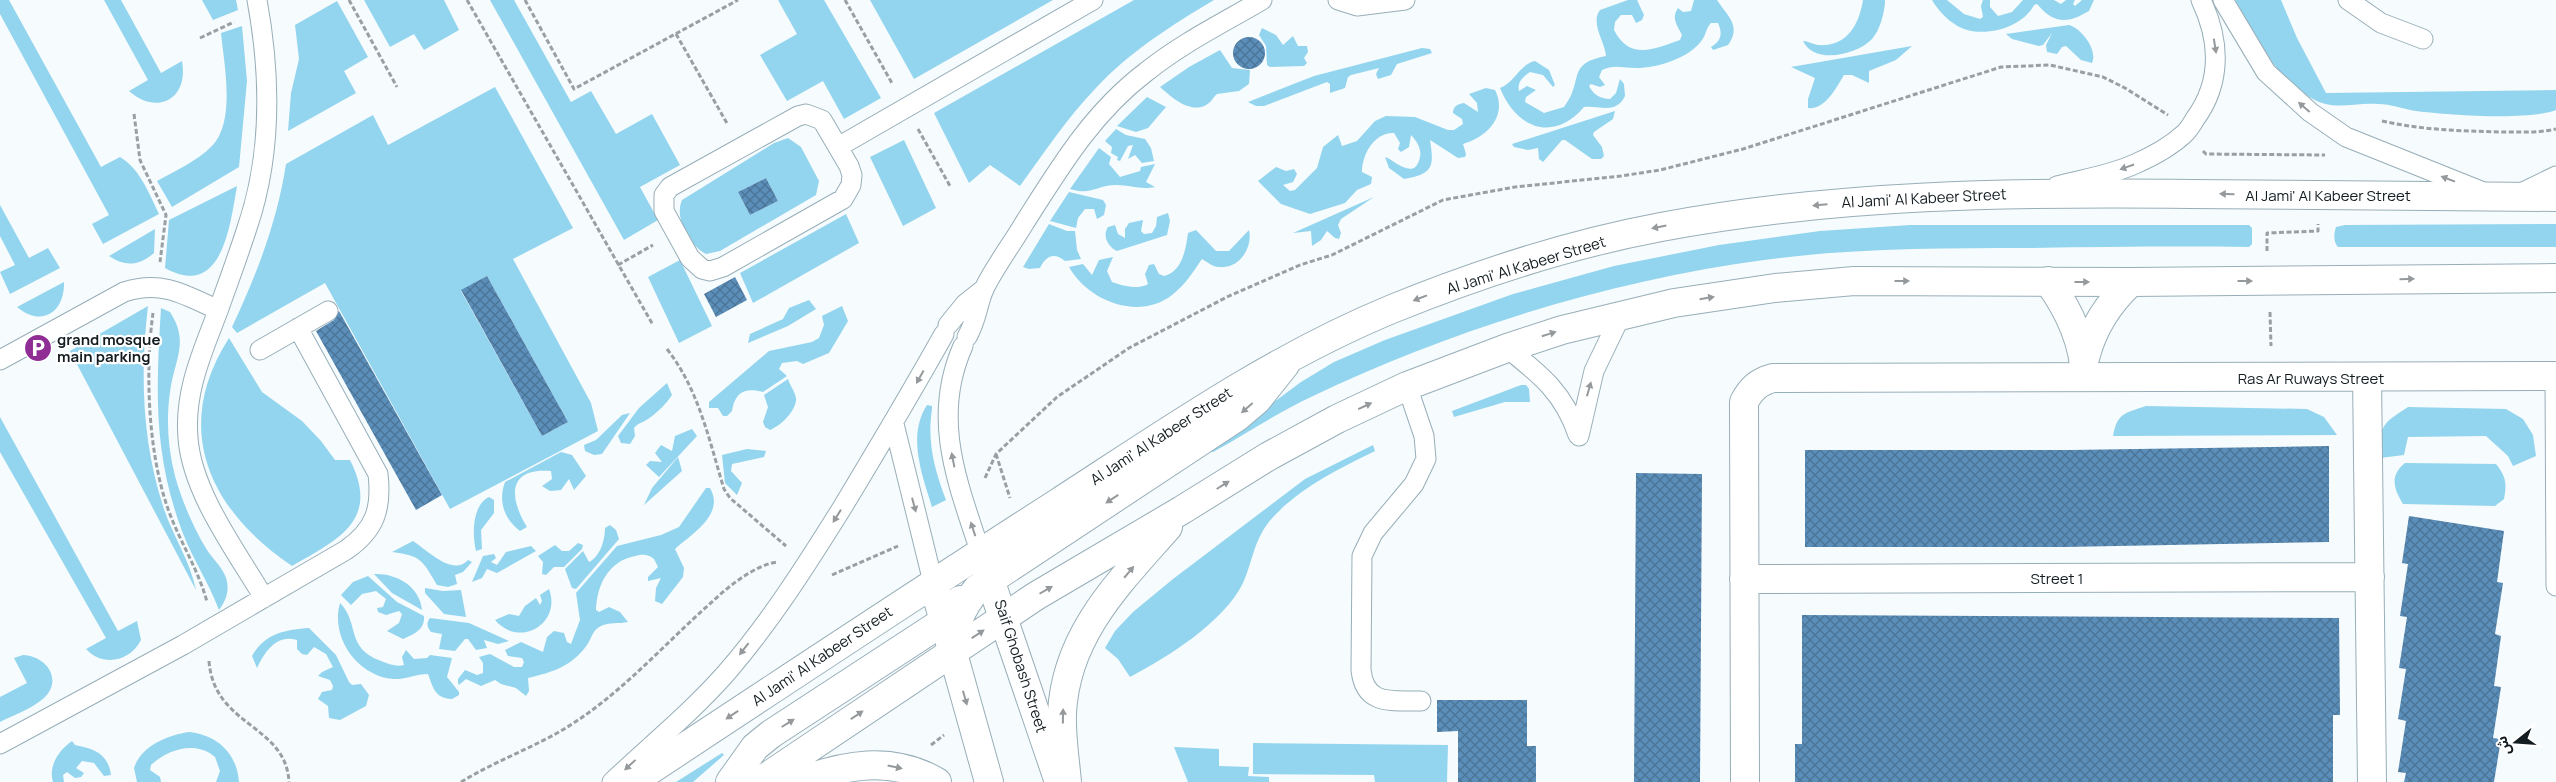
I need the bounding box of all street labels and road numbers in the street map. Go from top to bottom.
street label: Al Jami' Al Kabeer Street [1841,183,2007,213]
street label: Al Jami' Al Kabeer Street [2245,185,2411,206]
street label: Al Jami' Al Kabeer Street [1444,231,1608,299]
street label: Ras Ar Ruways Street [2238,368,2384,389]
street label: Al Jami' Al Kabeer Street [1086,382,1236,490]
street label: Street 1 [2031,568,2083,589]
street label: Saif Ghobash Street [990,597,1052,735]
street label: Al Jami' Al Kabeer Street [748,601,896,711]

